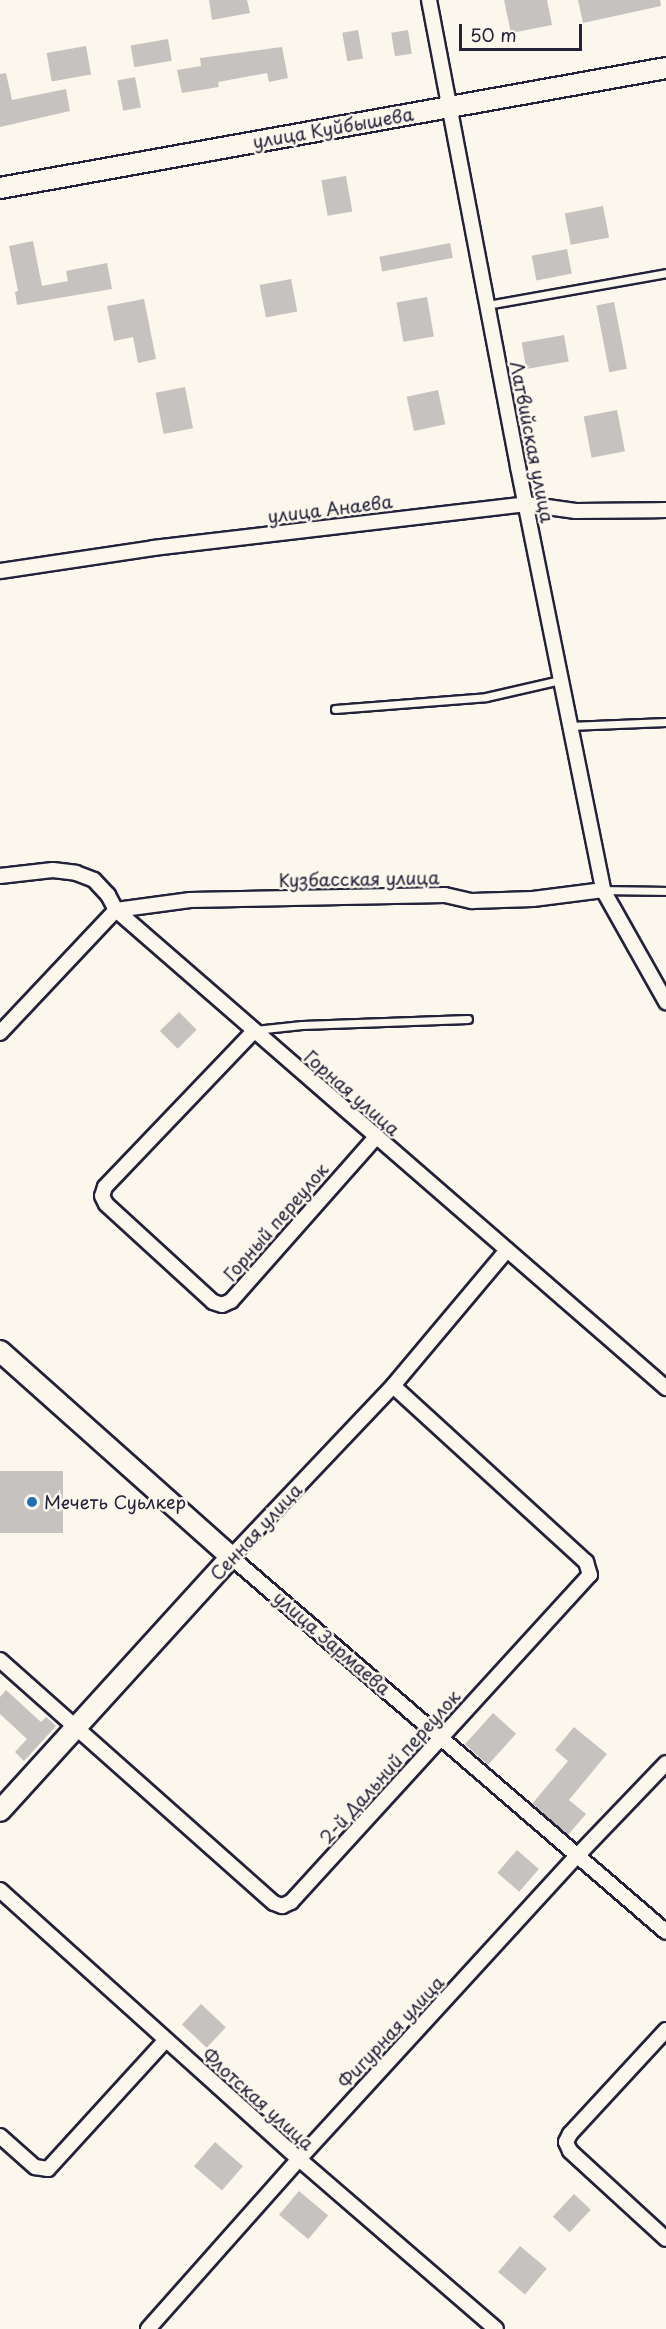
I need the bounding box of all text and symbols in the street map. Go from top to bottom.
scale bar [462,12,585,50]
text: 50 m [470,21,517,48]
street label: улица Куйбышева [250,103,416,153]
street label: Латвийская улица [506,359,558,525]
street label: улица Анаева [266,491,394,527]
street label: Кузбасская улица [278,867,440,891]
street label: Горная улица [300,1045,404,1141]
street label: Горный переулок [219,1159,333,1285]
street label: Сенная улица [205,1479,307,1585]
place label: Мечеть Суьлкер [44,1491,186,1513]
marker: Мечеть Суьлкер [25,1495,39,1509]
street label: улица Зармаева [269,1586,395,1700]
street label: 2-й Дальний переулок [315,1685,465,1849]
street label: Фигурная улица [333,1971,449,2093]
street label: Флотская улица [198,2043,318,2155]

